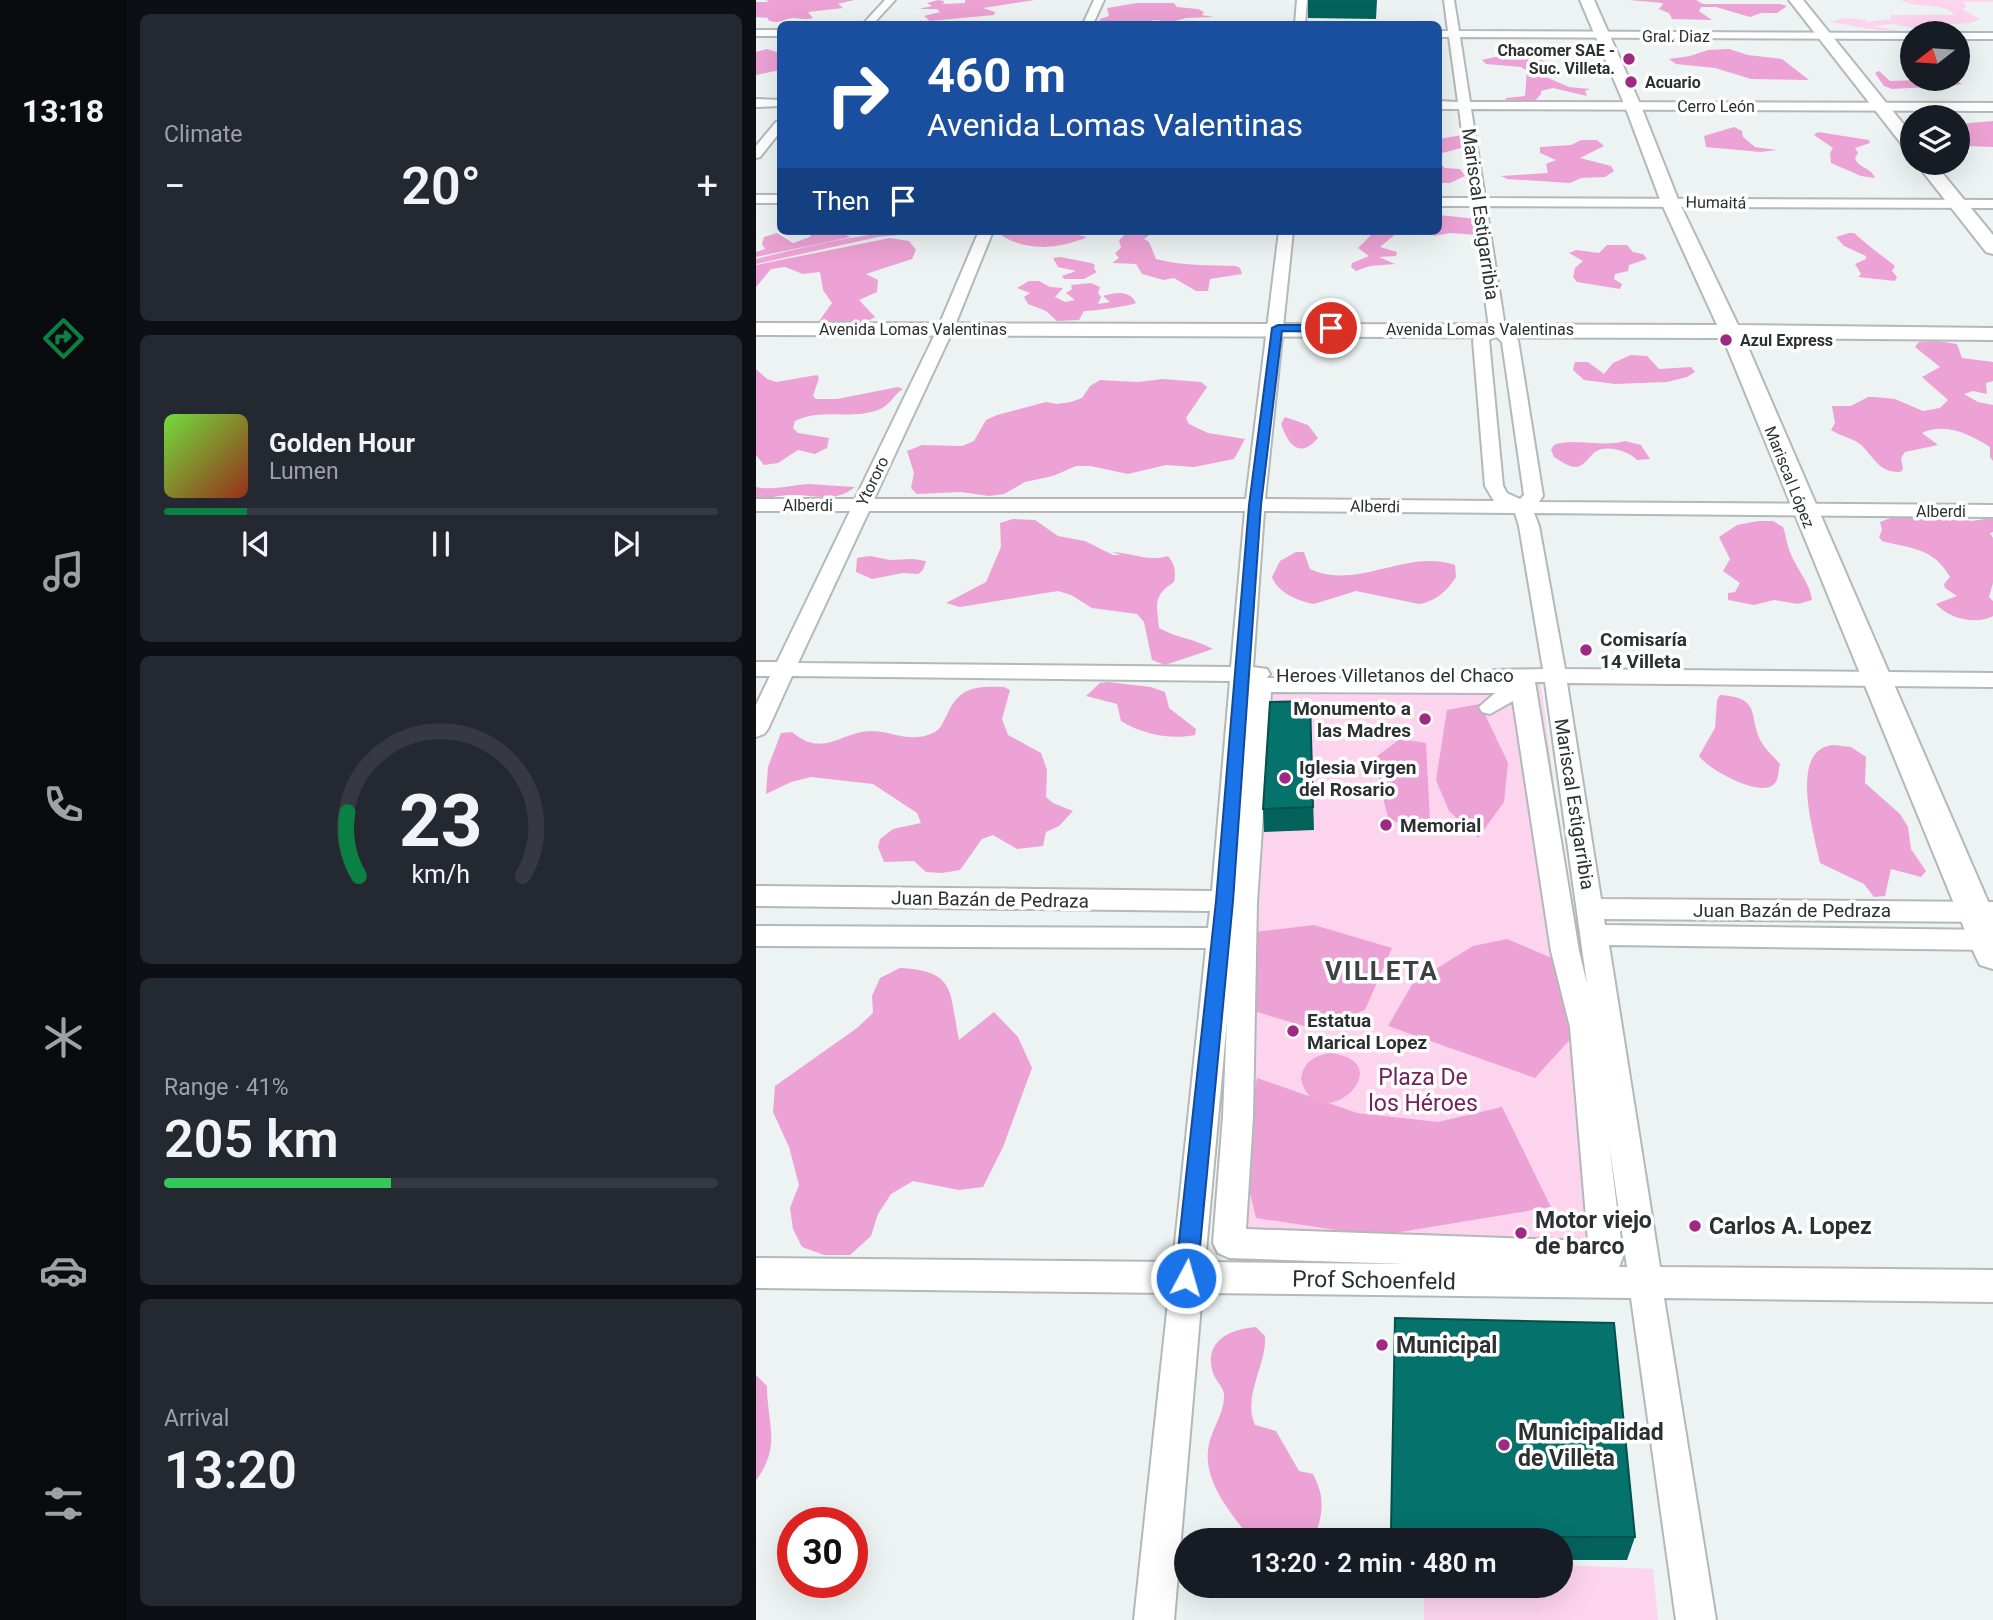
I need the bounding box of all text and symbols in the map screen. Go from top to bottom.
north arrow [1900,21,1970,91]
map controls [1900,21,1970,175]
street label: Gral. Diaz [1642,27,1710,46]
place label: Chacomer SAE - Suc. Villeta. [1497,41,1615,78]
text: 460 m [927,47,1066,104]
icon: right [812,49,903,140]
marker: Chacomer SAE - Suc. Villeta. [1621,51,1637,67]
place label: Acuario [1645,73,1701,92]
marker: Acuario [1623,74,1639,90]
text: 13:18 [22,92,104,130]
street label: Cerro León [1677,97,1755,116]
button: layers [1900,105,1970,175]
text: Avenida Lomas Valentinas [927,106,1303,144]
text: Climate [164,121,243,148]
street label: Mariscal Estigarribia [1457,127,1504,301]
text: 20° [401,156,481,217]
text: − [164,164,186,208]
text: + [696,164,718,208]
icon: arrive [884,182,922,220]
text: Then [812,186,870,216]
street label: Humaitá [1685,192,1747,213]
pin [1301,298,1361,358]
icon: arrive [1312,309,1350,347]
icon: directions [39,314,88,363]
street label: Avenida Lomas Valentinas [819,320,1007,339]
street label: Avenida Lomas Valentinas [1386,320,1574,339]
place label: Azul Express [1740,331,1833,350]
marker: Azul Express [1718,332,1734,348]
street label: Mariscal López [1760,423,1819,531]
text: Golden Hour [269,428,415,458]
street label: Ytororo [852,453,892,509]
text: Lumen [269,458,339,485]
street label: Alberdi [783,496,833,515]
street label: Alberdi [1350,497,1400,516]
street label: Alberdi [1916,502,1966,521]
icon: previous [237,525,275,563]
icon: pause [422,525,460,563]
icon: next [607,525,645,563]
icon: music [39,547,88,596]
place label: Comisaría 14 Villeta [1600,628,1687,673]
marker: Comisaría 14 Villeta [1578,642,1594,658]
street label: Heroes Villetanos del Chaco [1276,664,1514,687]
place label: Monumento a las Madres [1293,697,1411,742]
marker: Monumento a las Madres [1417,711,1433,727]
street label: Mariscal Estigarribia [1550,717,1599,891]
place label: Iglesia Virgen del Rosario [1299,756,1416,801]
marker: Iglesia Virgen del Rosario [1277,770,1293,786]
text: 23 [399,778,483,864]
icon: phone [39,780,88,829]
place label: Memorial [1400,814,1481,837]
marker: Memorial [1378,817,1394,833]
text: km/h [412,860,470,889]
street label: Juan Bazán de Pedraza [891,886,1089,913]
street label: Juan Bazán de Pedraza [1693,899,1891,922]
district label: VILLETA [1325,956,1439,986]
place label: Estatua Marical Lopez [1307,1009,1428,1054]
icon: climate [39,1013,88,1062]
marker: Estatua Marical Lopez [1285,1023,1301,1039]
park label: Plaza De los Héroes [1368,1064,1478,1117]
text: Range · 41% [164,1074,289,1101]
text: 205 km [164,1109,339,1170]
place label: Motor viejo de barco [1535,1207,1652,1260]
place label: Carlos A. Lopez [1709,1213,1872,1240]
marker: Carlos A. Lopez [1687,1218,1703,1234]
marker: Motor viejo de barco [1513,1225,1529,1241]
position arrow [1149,1241,1223,1315]
icon: car [39,1246,88,1295]
street label: Prof Schoenfeld [1292,1266,1456,1295]
place label: Municipal [1396,1332,1497,1359]
marker: Municipal [1374,1337,1390,1353]
text: Arrival [164,1405,229,1432]
place label: Municipalidad de Villeta [1518,1419,1664,1472]
marker: Municipalidad de Villeta [1496,1437,1512,1453]
text: 13:20 [164,1440,297,1501]
icon: filters [39,1479,88,1528]
speed limit sign: 30 [777,1507,868,1598]
text: 13:20 · 2 min · 480 m [1250,1548,1497,1578]

